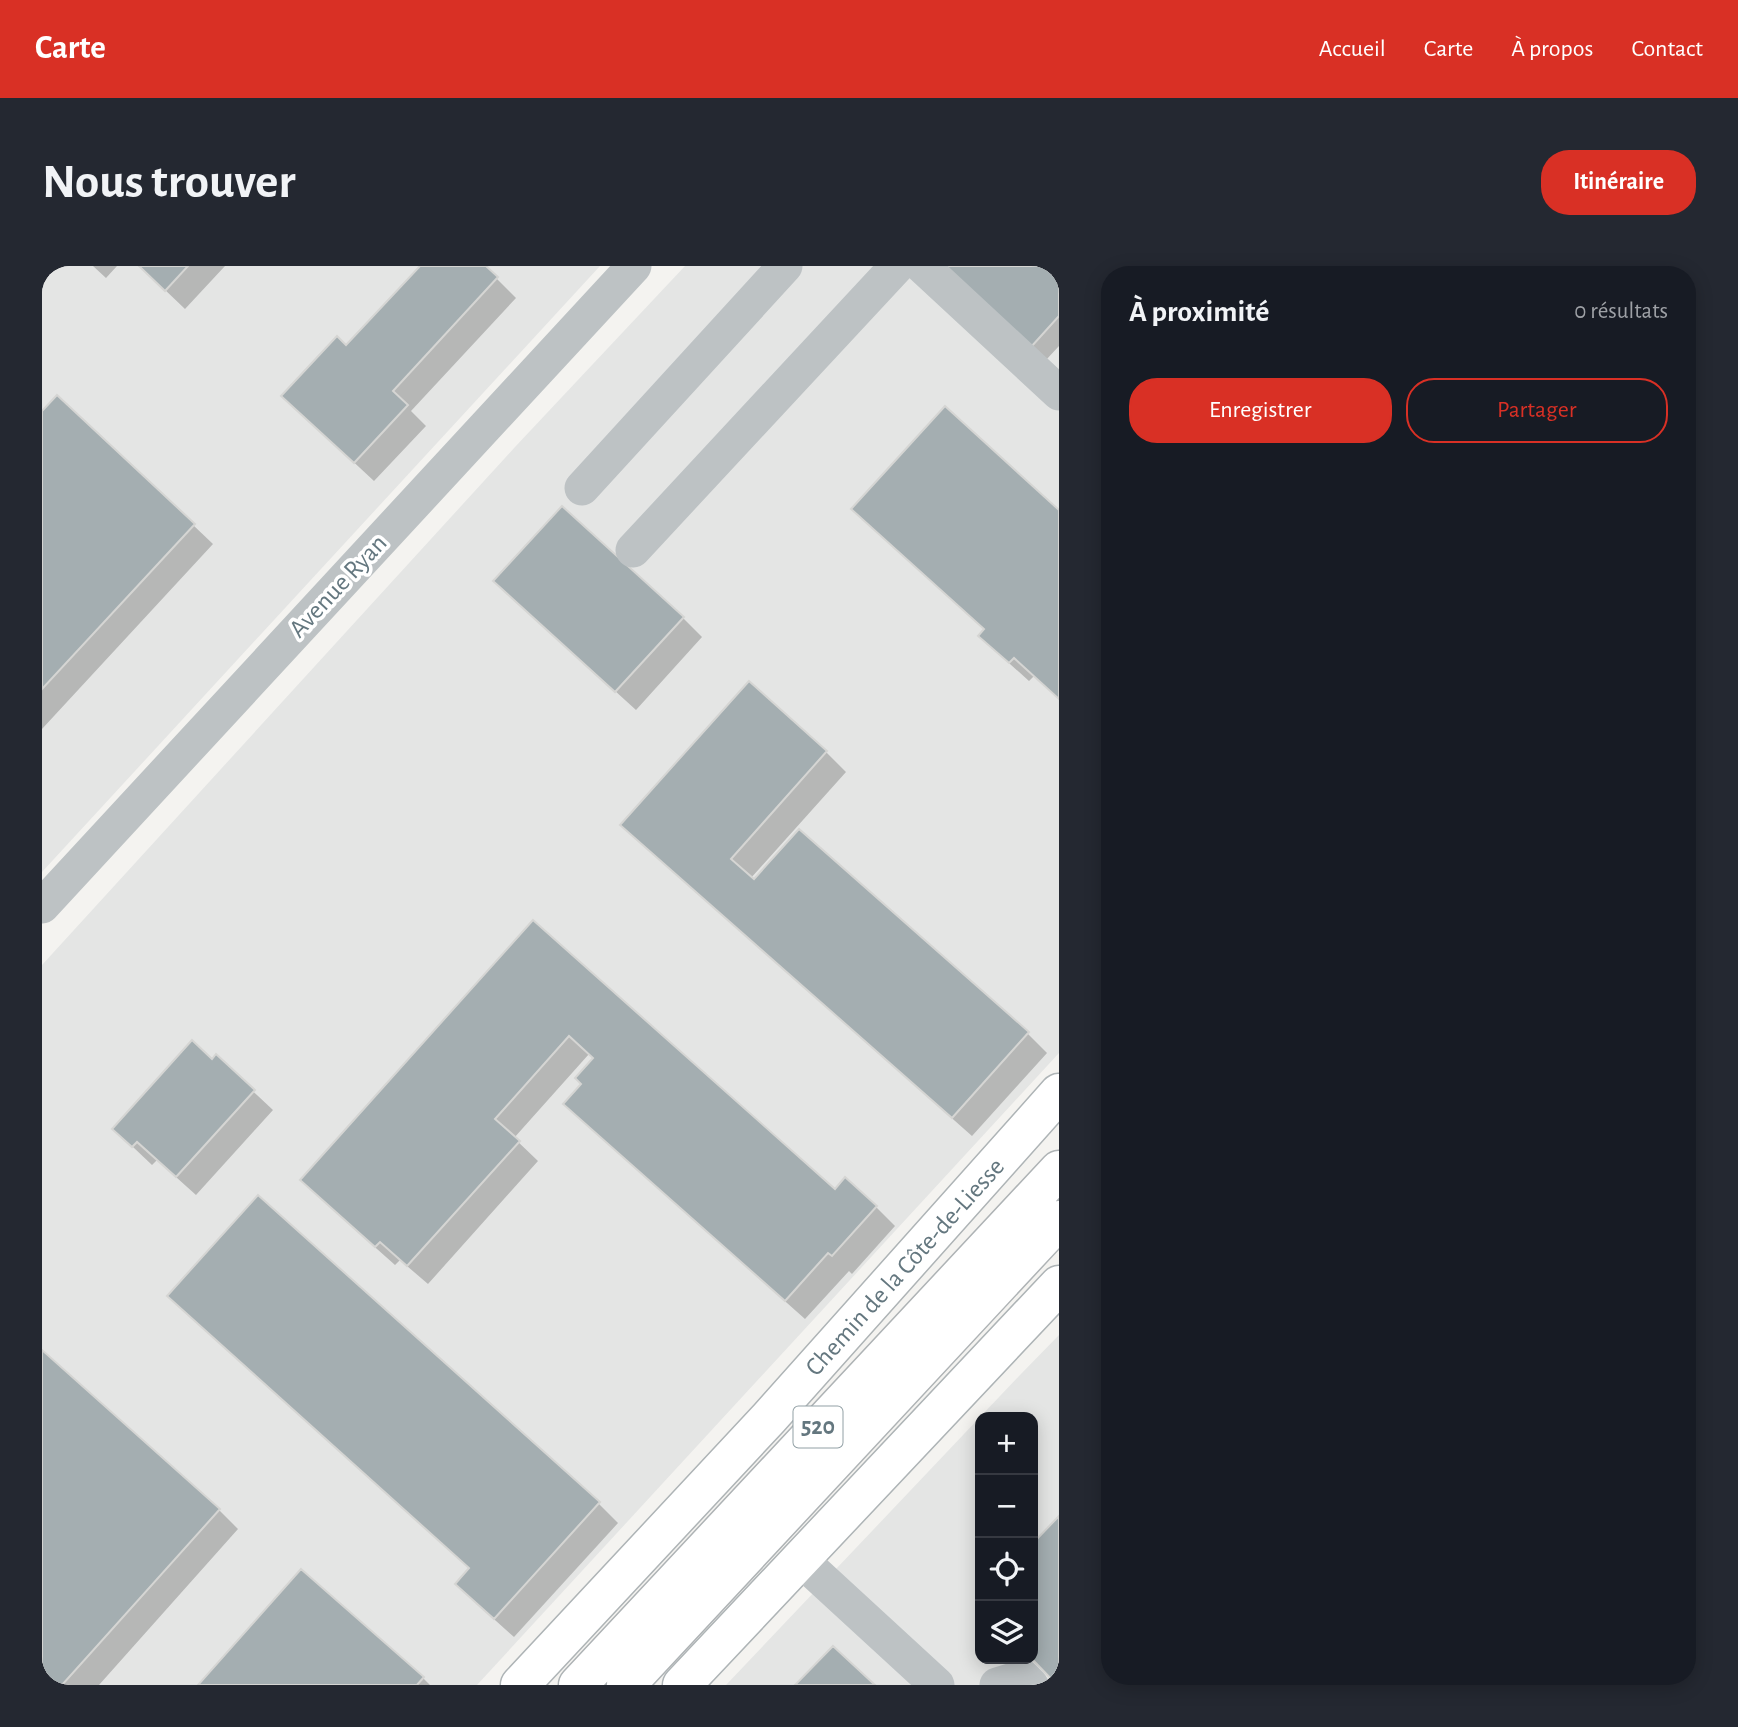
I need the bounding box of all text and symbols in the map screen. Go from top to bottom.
text: Carte [35,32,106,65]
text: Accueil [1319,37,1386,61]
text: Carte [1424,37,1473,61]
text: À propos [1511,37,1593,61]
text: Contact [1631,37,1703,61]
button: Itinéraire [1541,150,1696,215]
text: Nous trouver [42,158,296,207]
text: À proximité [1129,297,1269,327]
text: 0 résultats [1574,300,1668,323]
button: Enregistrer [1129,378,1392,443]
button: Partager [1406,378,1668,443]
street label: Avenue Ryan [284,530,392,642]
street label: Chemin de la Côte-de-Liesse [801,1153,1009,1381]
road number: 520 [794,1406,842,1448]
map controls [975,1412,1038,1664]
button: + [975,1412,1038,1475]
button: − [975,1475,1038,1538]
button: locate [975,1538,1038,1601]
button: layers [975,1601,1038,1664]

